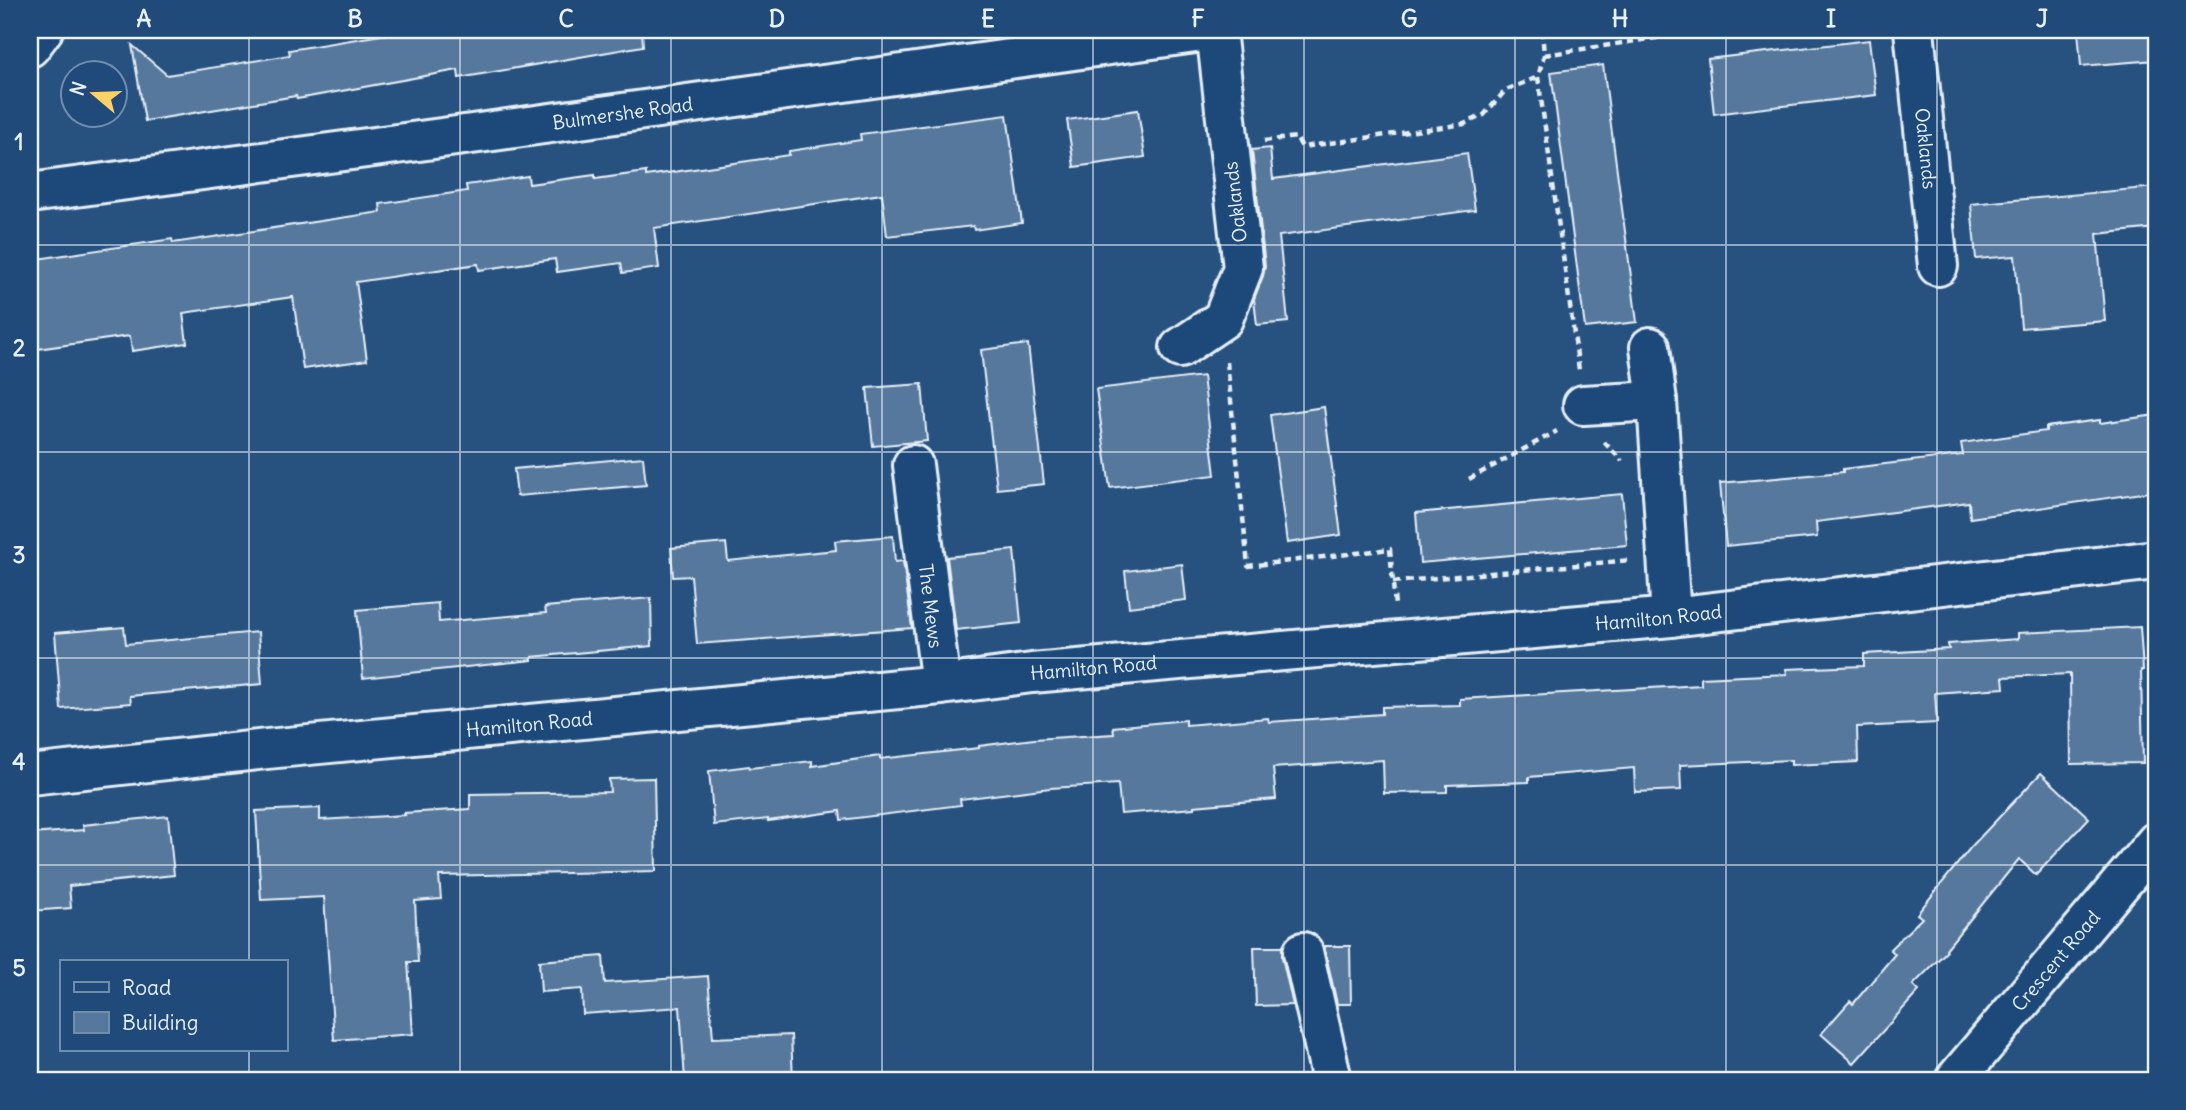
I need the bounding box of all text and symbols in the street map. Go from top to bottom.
text: A [137,4,152,33]
text: B [347,4,363,33]
text: C [558,4,574,33]
text: D [769,4,785,33]
text: E [981,4,995,33]
text: F [1191,4,1205,33]
text: G [1401,4,1417,33]
text: H [1612,4,1628,33]
text: I [1826,4,1836,33]
text: J [2036,4,2048,33]
north arrow [60,60,130,130]
text: N [64,78,91,99]
street label: Bulmershe Road [551,91,694,135]
street label: Oaklands [1910,107,1942,190]
text: 1 [14,127,24,156]
street label: Oaklands [1218,160,1252,244]
text: 2 [13,333,26,362]
text: 3 [12,540,26,569]
street label: The Mews [914,562,948,649]
street label: Hamilton Road [1594,599,1723,636]
street label: Hamilton Road [1029,650,1158,685]
street label: Hamilton Road [465,706,594,742]
text: 4 [12,747,26,776]
street label: Crescent Road [2006,906,2105,1016]
text: 5 [12,953,26,982]
legend [60,960,287,1050]
text: Road [122,974,171,1001]
text: Building [122,1009,198,1036]

